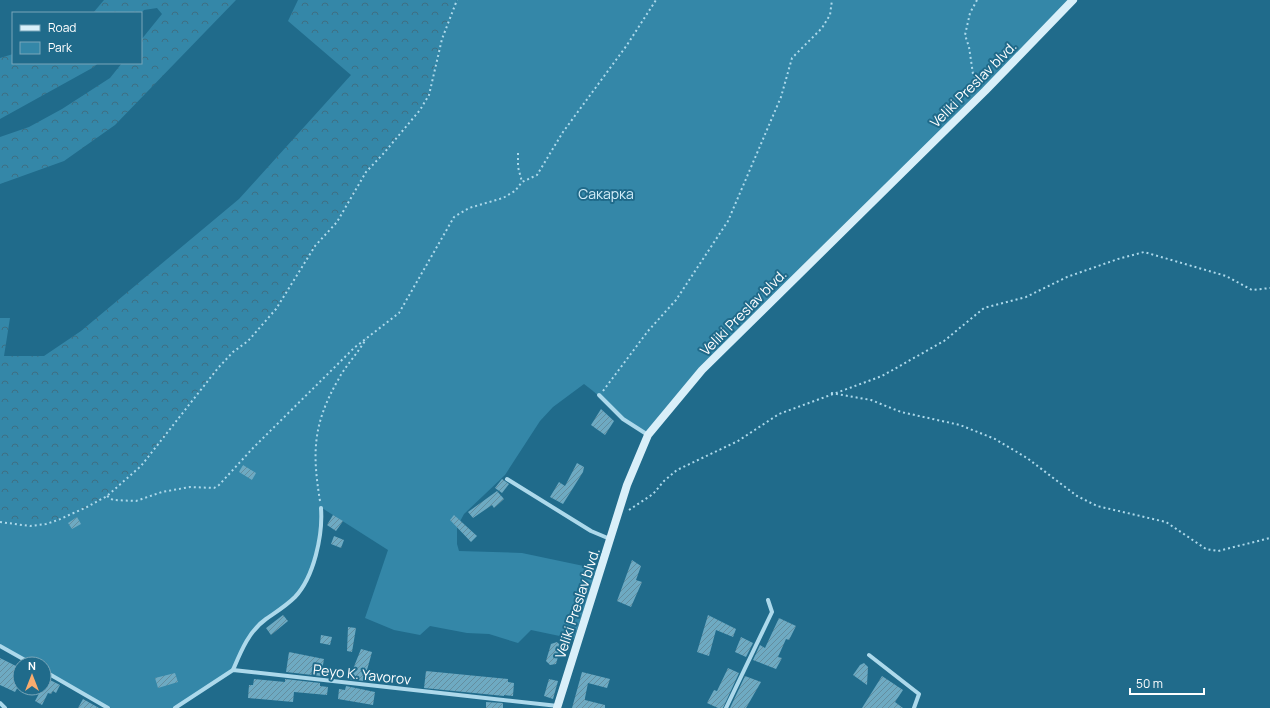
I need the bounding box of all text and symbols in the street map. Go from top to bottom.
legend [12,12,142,64]
text: Road [48,19,76,36]
street label: Veliki Preslav blvd. [926,37,1020,131]
text: Park [48,39,73,56]
park label: Сакарка [578,184,634,203]
street label: Veliki Preslav blvd. [696,265,790,359]
street label: Veliki Preslav blvd. [550,545,604,661]
north arrow [12,656,52,696]
text: N [28,658,36,673]
street label: Peyo K. Yavorov [312,659,412,689]
scale bar [1130,670,1204,696]
text: 50 m [1136,675,1163,692]

